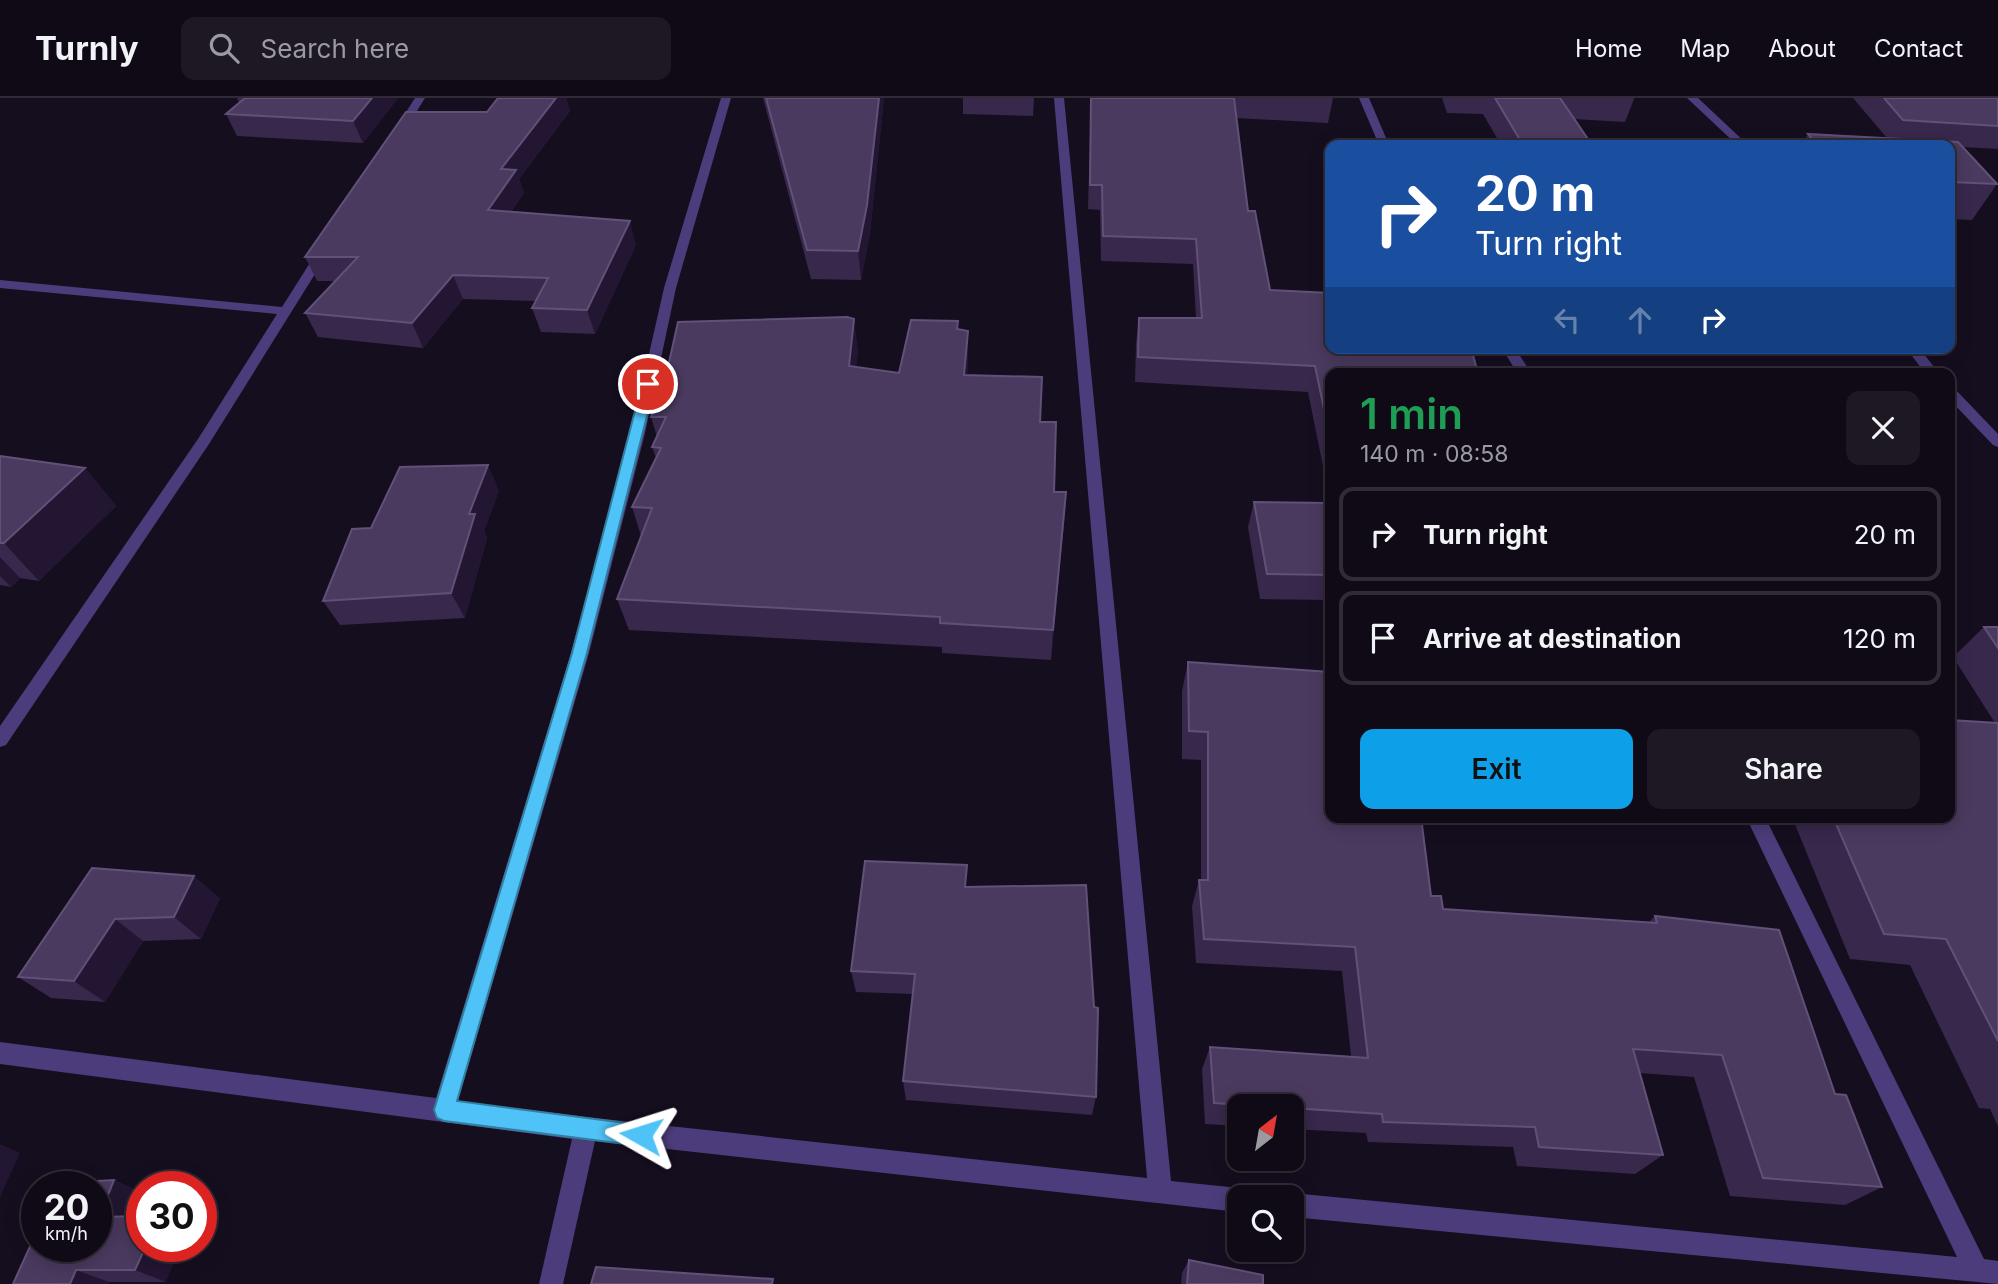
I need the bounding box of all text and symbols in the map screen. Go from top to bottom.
search box [181,17,671,80]
text: Turnly [35,28,139,68]
icon: search [205,29,243,67]
text: Search here [261,33,409,64]
text: Home [1575,34,1642,63]
text: Map [1680,34,1730,63]
text: About [1768,34,1836,63]
text: Contact [1874,34,1963,63]
text: 20 m [1475,164,1595,223]
icon: right [1360,168,1451,259]
text: Turn right [1475,224,1622,263]
icon: left [1548,301,1586,339]
icon: ahead [1621,301,1659,339]
icon: right [1694,301,1732,339]
pin [618,354,678,414]
icon: arrive [629,365,667,403]
text: 1 min [1360,388,1463,439]
button: close [1846,391,1920,465]
text: 140 m · 08:58 [1360,440,1508,468]
icon: right [1364,515,1402,553]
text: Turn right [1423,519,1548,550]
text: 20 m [1854,519,1916,550]
icon: arrive [1364,619,1402,657]
text: Arrive at destination [1423,623,1682,654]
text: 120 m [1843,623,1916,654]
button: Exit [1360,729,1633,809]
button: Share [1647,729,1920,809]
north arrow [1227,1094,1304,1171]
map controls [1227,1094,1304,1262]
position arrow [604,1098,678,1172]
speed limit sign: 30 [126,1171,217,1262]
button: search [1227,1185,1304,1262]
text: 20 [44,1186,89,1228]
text: km/h [45,1223,88,1244]

